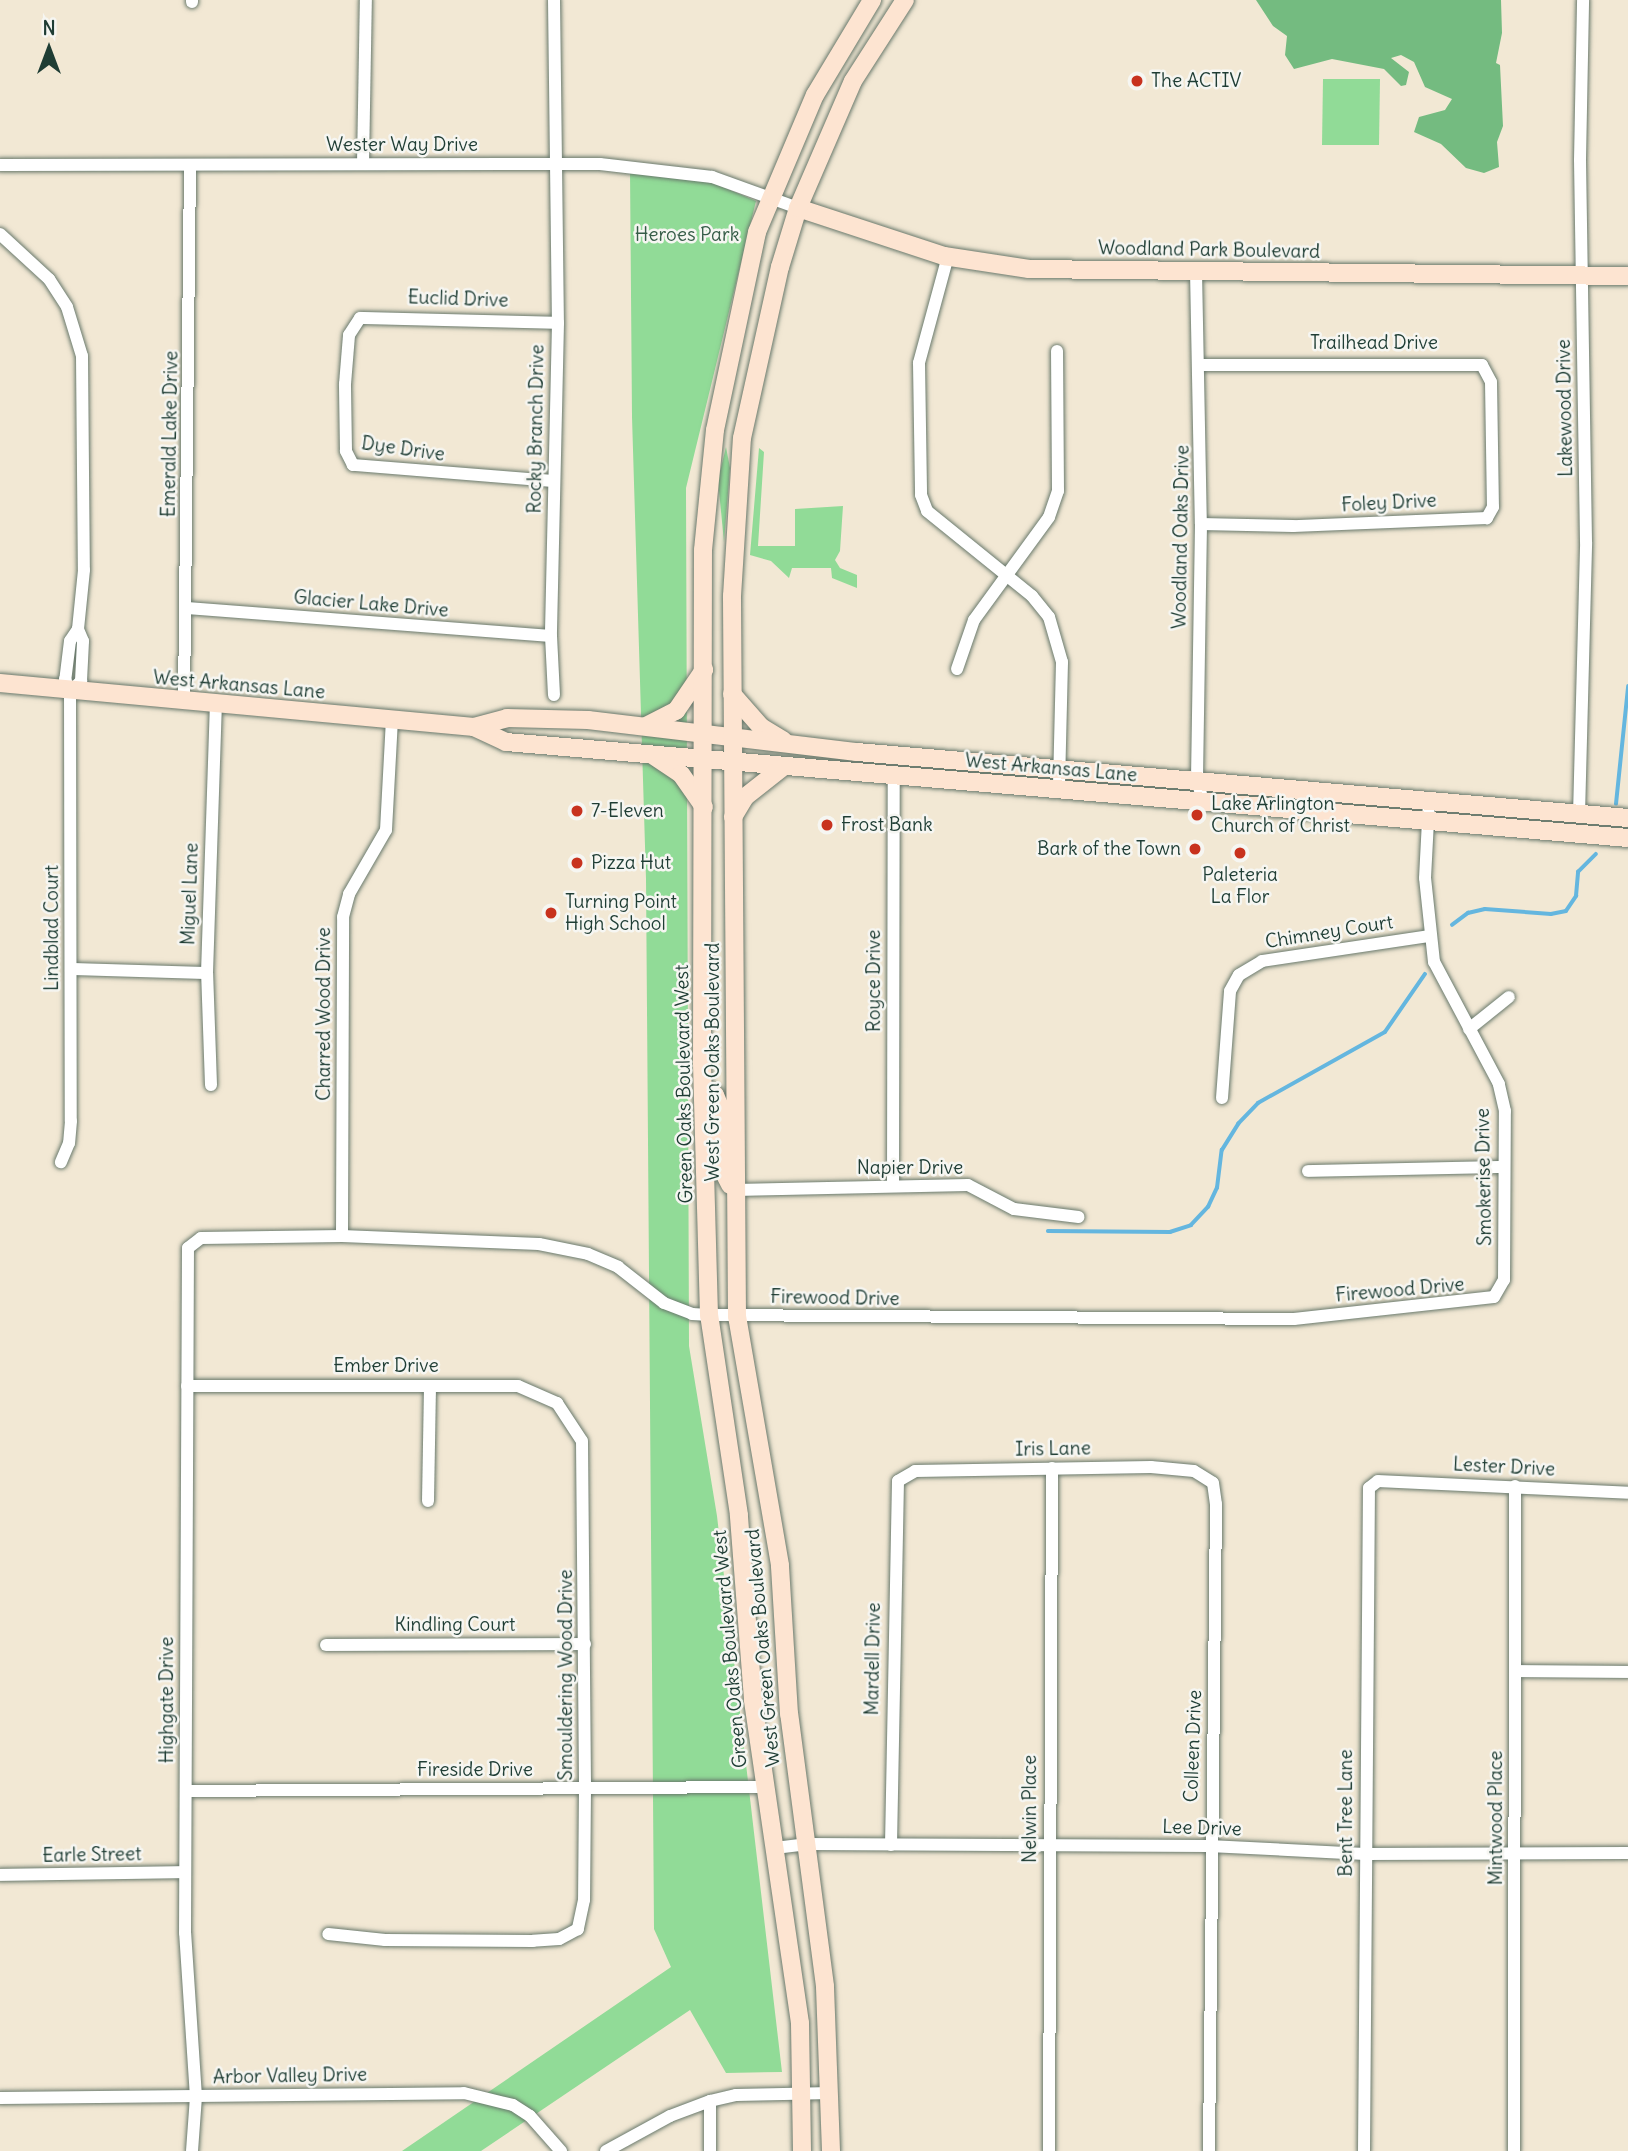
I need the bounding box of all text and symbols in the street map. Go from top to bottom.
north arrow [14,14,84,84]
text: N [42,16,56,40]
place label: The ACTIV [1151,70,1241,92]
marker: The ACTIV [1129,73,1145,89]
street label: Wester Way Drive [326,134,478,156]
park label: Heroes Park [635,224,739,246]
street label: Woodland Park Boulevard [1098,237,1320,263]
street label: Euclid Drive [407,286,509,312]
street label: Trailhead Drive [1310,332,1438,354]
street label: Lakewood Drive [1552,339,1578,477]
street label: Rocky Branch Drive [523,344,549,514]
street label: Emerald Lake Drive [157,351,183,517]
street label: Dye Drive [360,432,446,466]
street label: Woodland Oaks Drive [1168,445,1194,629]
street label: Foley Drive [1341,489,1437,517]
street label: Glacier Lake Drive [293,586,449,622]
street label: West Arkansas Lane [152,666,326,704]
street label: West Arkansas Lane [964,749,1138,787]
place label: Lake Arlington Church of Christ [1211,793,1350,837]
place label: 7-Eleven [591,800,664,822]
marker: 7-Eleven [569,803,585,819]
marker: Lake Arlington Church of Christ [1189,807,1205,823]
place label: Frost Bank [841,814,933,836]
marker: Frost Bank [819,817,835,833]
place label: Bark of the Town [1037,838,1181,860]
marker: Bark of the Town [1187,841,1203,857]
street label: Miguel Lane [177,842,203,946]
marker: Paleteria La Flor [1232,845,1248,861]
place label: Pizza Hut [591,852,671,874]
marker: Pizza Hut [569,855,585,871]
place label: Paleteria La Flor [1202,864,1278,908]
street label: Lindblad Court [41,865,63,991]
place label: Turning Point High School [565,891,677,935]
marker: Turning Point High School [543,905,559,921]
street label: Chimney Court [1263,911,1395,953]
street label: Charred Wood Drive [313,927,335,1101]
street label: Royce Drive [863,930,885,1032]
street label: West Green Oaks Boulevard [702,942,724,1182]
street label: Green Oaks Boulevard West [671,964,697,1204]
street label: Smokerise Drive [1471,1108,1497,1246]
street label: Napier Drive [857,1157,963,1179]
street label: Firewood Drive [1335,1273,1465,1307]
street label: Firewood Drive [770,1285,900,1311]
street label: Ember Drive [333,1355,439,1377]
street label: Iris Lane [1015,1437,1091,1461]
street label: Lester Drive [1452,1453,1556,1481]
street label: West Green Oaks Boulevard [741,1528,785,1768]
street label: Green Oaks Boulevard West [708,1529,752,1769]
street label: Smouldering Wood Drive [555,1569,577,1781]
street label: Mardell Drive [861,1602,885,1716]
street label: Kindling Court [394,1614,516,1636]
street label: Highgate Drive [156,1637,178,1763]
street label: Colleen Drive [1180,1689,1206,1803]
street label: Bent Tree Lane [1335,1749,1357,1877]
street label: Mintwood Place [1485,1751,1507,1885]
street label: Nelwin Place [1019,1755,1041,1863]
street label: Fireside Drive [417,1759,533,1781]
street label: Lee Drive [1162,1815,1242,1841]
street label: Earle Street [42,1843,142,1867]
street label: Arbor Valley Drive [213,2063,367,2089]

